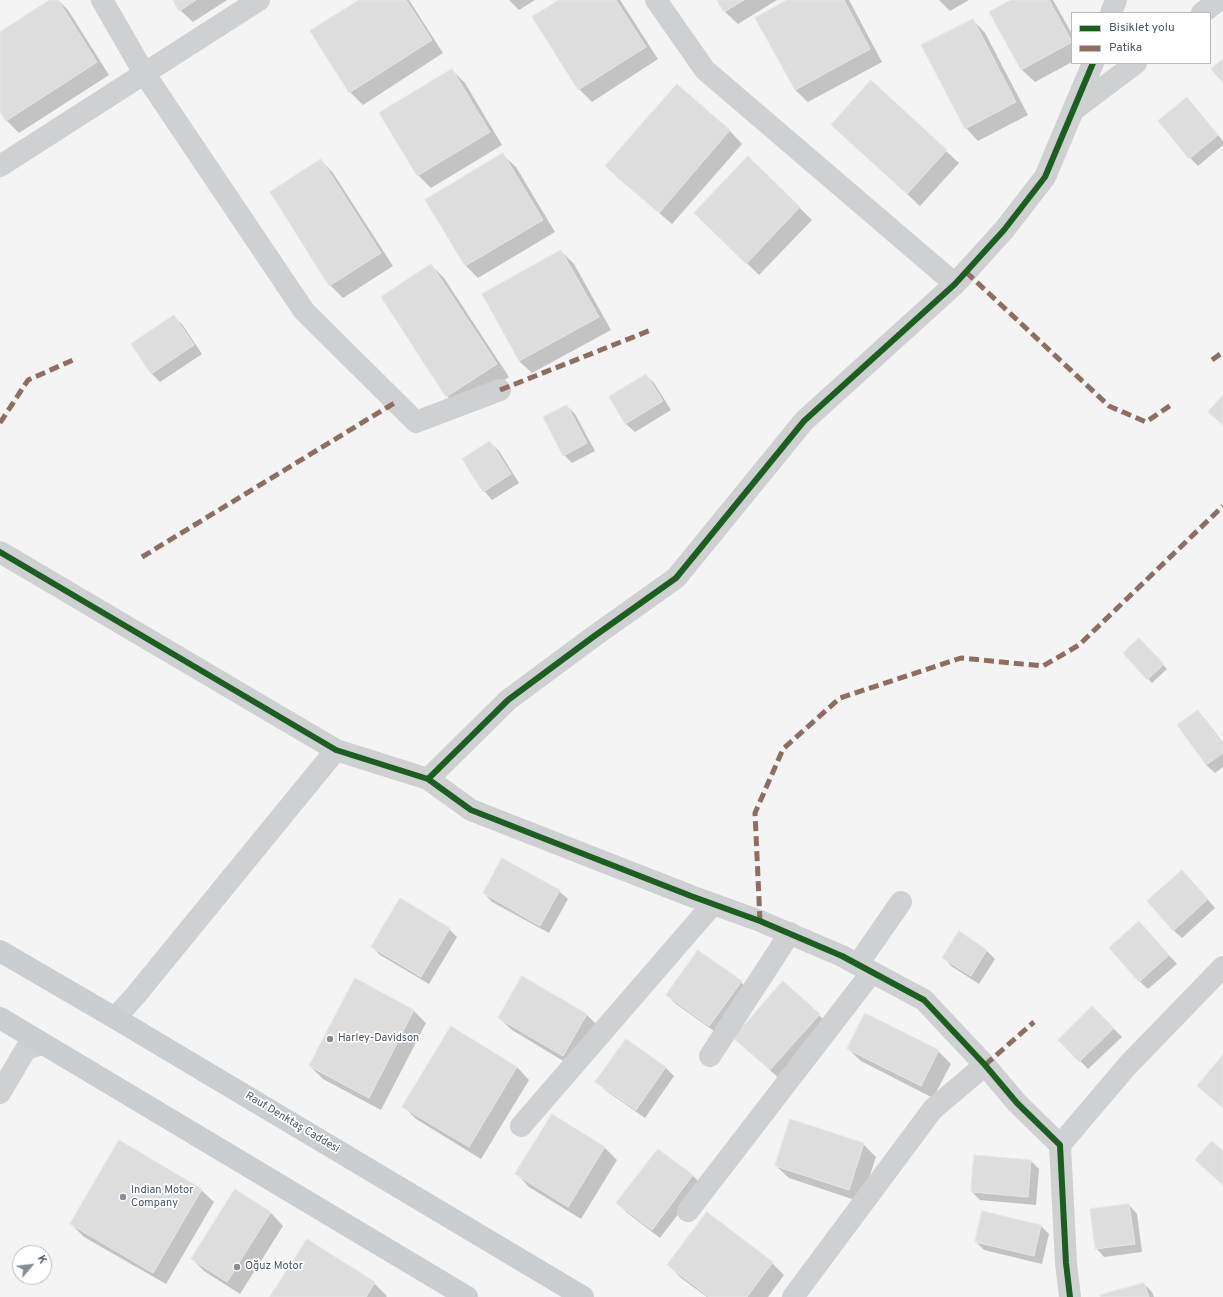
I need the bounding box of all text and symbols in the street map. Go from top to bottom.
legend [1071,12,1211,64]
text: Bisiklet yolu [1109,20,1175,36]
text: Patika [1109,40,1142,56]
place label: Harley-Davidson [338,1032,419,1046]
marker: Harley-Davidson [325,1034,335,1044]
street label: Rauf Denktaş Caddesi [243,1090,341,1156]
place label: Indian Motor Company [131,1184,193,1210]
marker: Indian Motor Company [118,1192,128,1202]
north arrow [12,1245,52,1285]
text: K [34,1253,50,1267]
place label: Oğuz Motor [245,1260,303,1274]
marker: Oğuz Motor [232,1262,242,1272]

